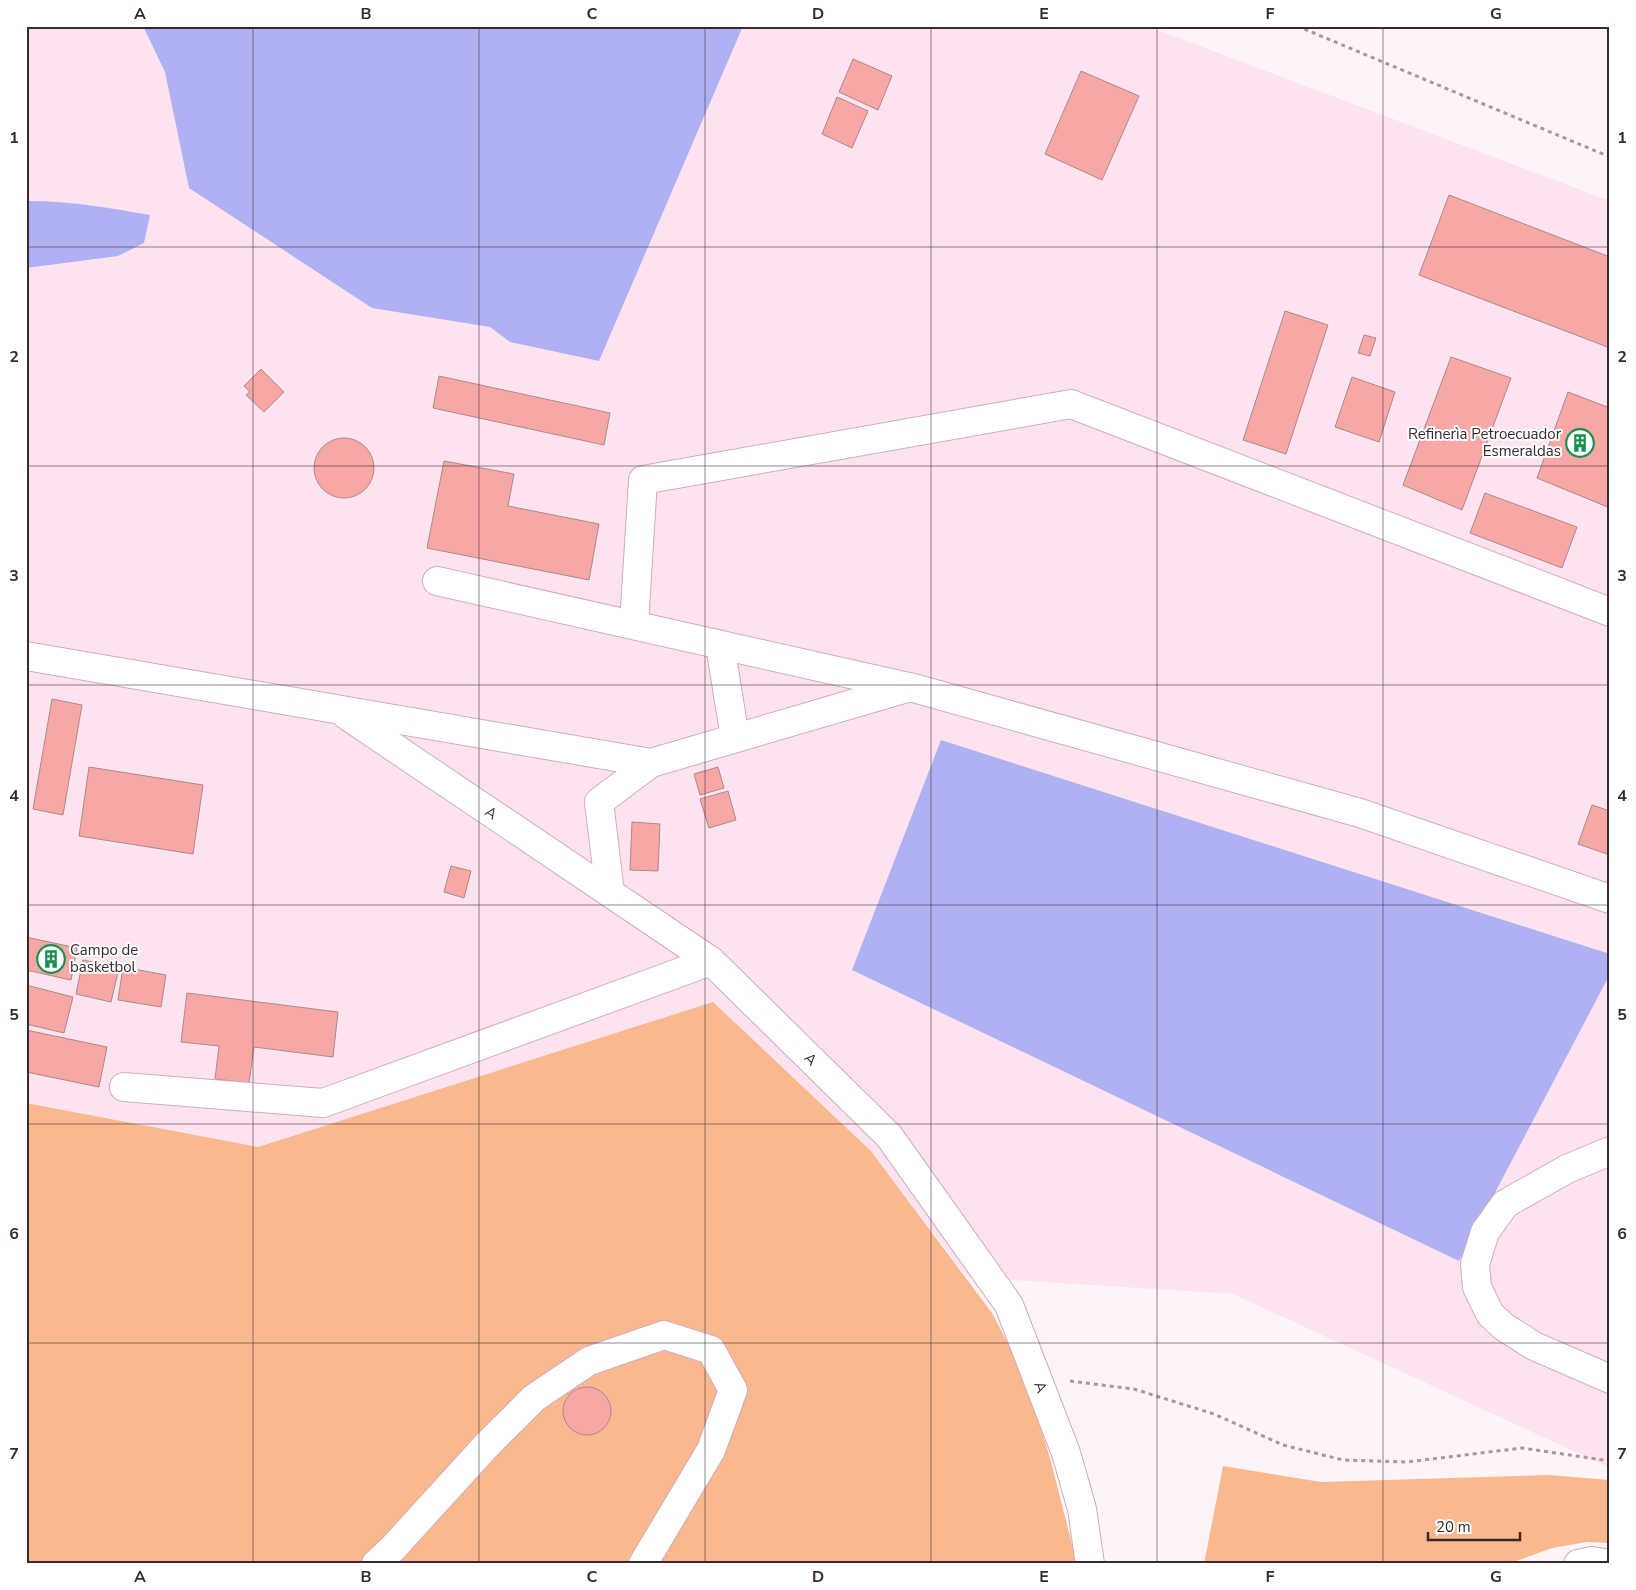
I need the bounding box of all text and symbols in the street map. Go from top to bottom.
text: A [134,3,146,25]
text: B [360,3,372,25]
text: C [587,3,598,25]
text: D [812,3,824,25]
text: E [1039,3,1049,25]
text: F [1266,3,1275,25]
text: G [1490,3,1502,25]
text: 1 [9,127,19,149]
text: 1 [1617,127,1627,149]
text: 2 [9,346,19,368]
text: 2 [1617,346,1627,368]
place label: Refinerìa Petroecuador Esmeraldas [1408,424,1562,461]
building icon: Refinerìa Petroecuador Esmeraldas [1565,428,1595,458]
text: 3 [9,565,19,587]
text: 3 [1617,565,1627,587]
text: 4 [9,785,19,807]
text: 4 [1617,785,1627,807]
street label: A [481,801,501,824]
place label: Campo de basketbol [70,940,138,977]
building icon: Campo de basketbol [36,944,66,974]
text: 5 [9,1004,19,1026]
text: 5 [1617,1004,1627,1026]
street label: A [800,1048,822,1070]
text: 6 [9,1223,19,1245]
text: 6 [1617,1223,1627,1245]
street label: A [1029,1378,1052,1396]
text: 7 [9,1443,19,1465]
text: 7 [1617,1443,1627,1465]
scale bar [1428,1510,1521,1542]
text: 20 m [1436,1517,1471,1537]
text: A [134,1566,146,1588]
text: B [360,1566,372,1588]
text: C [587,1566,598,1588]
text: D [812,1566,824,1588]
text: E [1039,1566,1049,1588]
text: F [1266,1566,1275,1588]
text: G [1490,1566,1502,1588]

